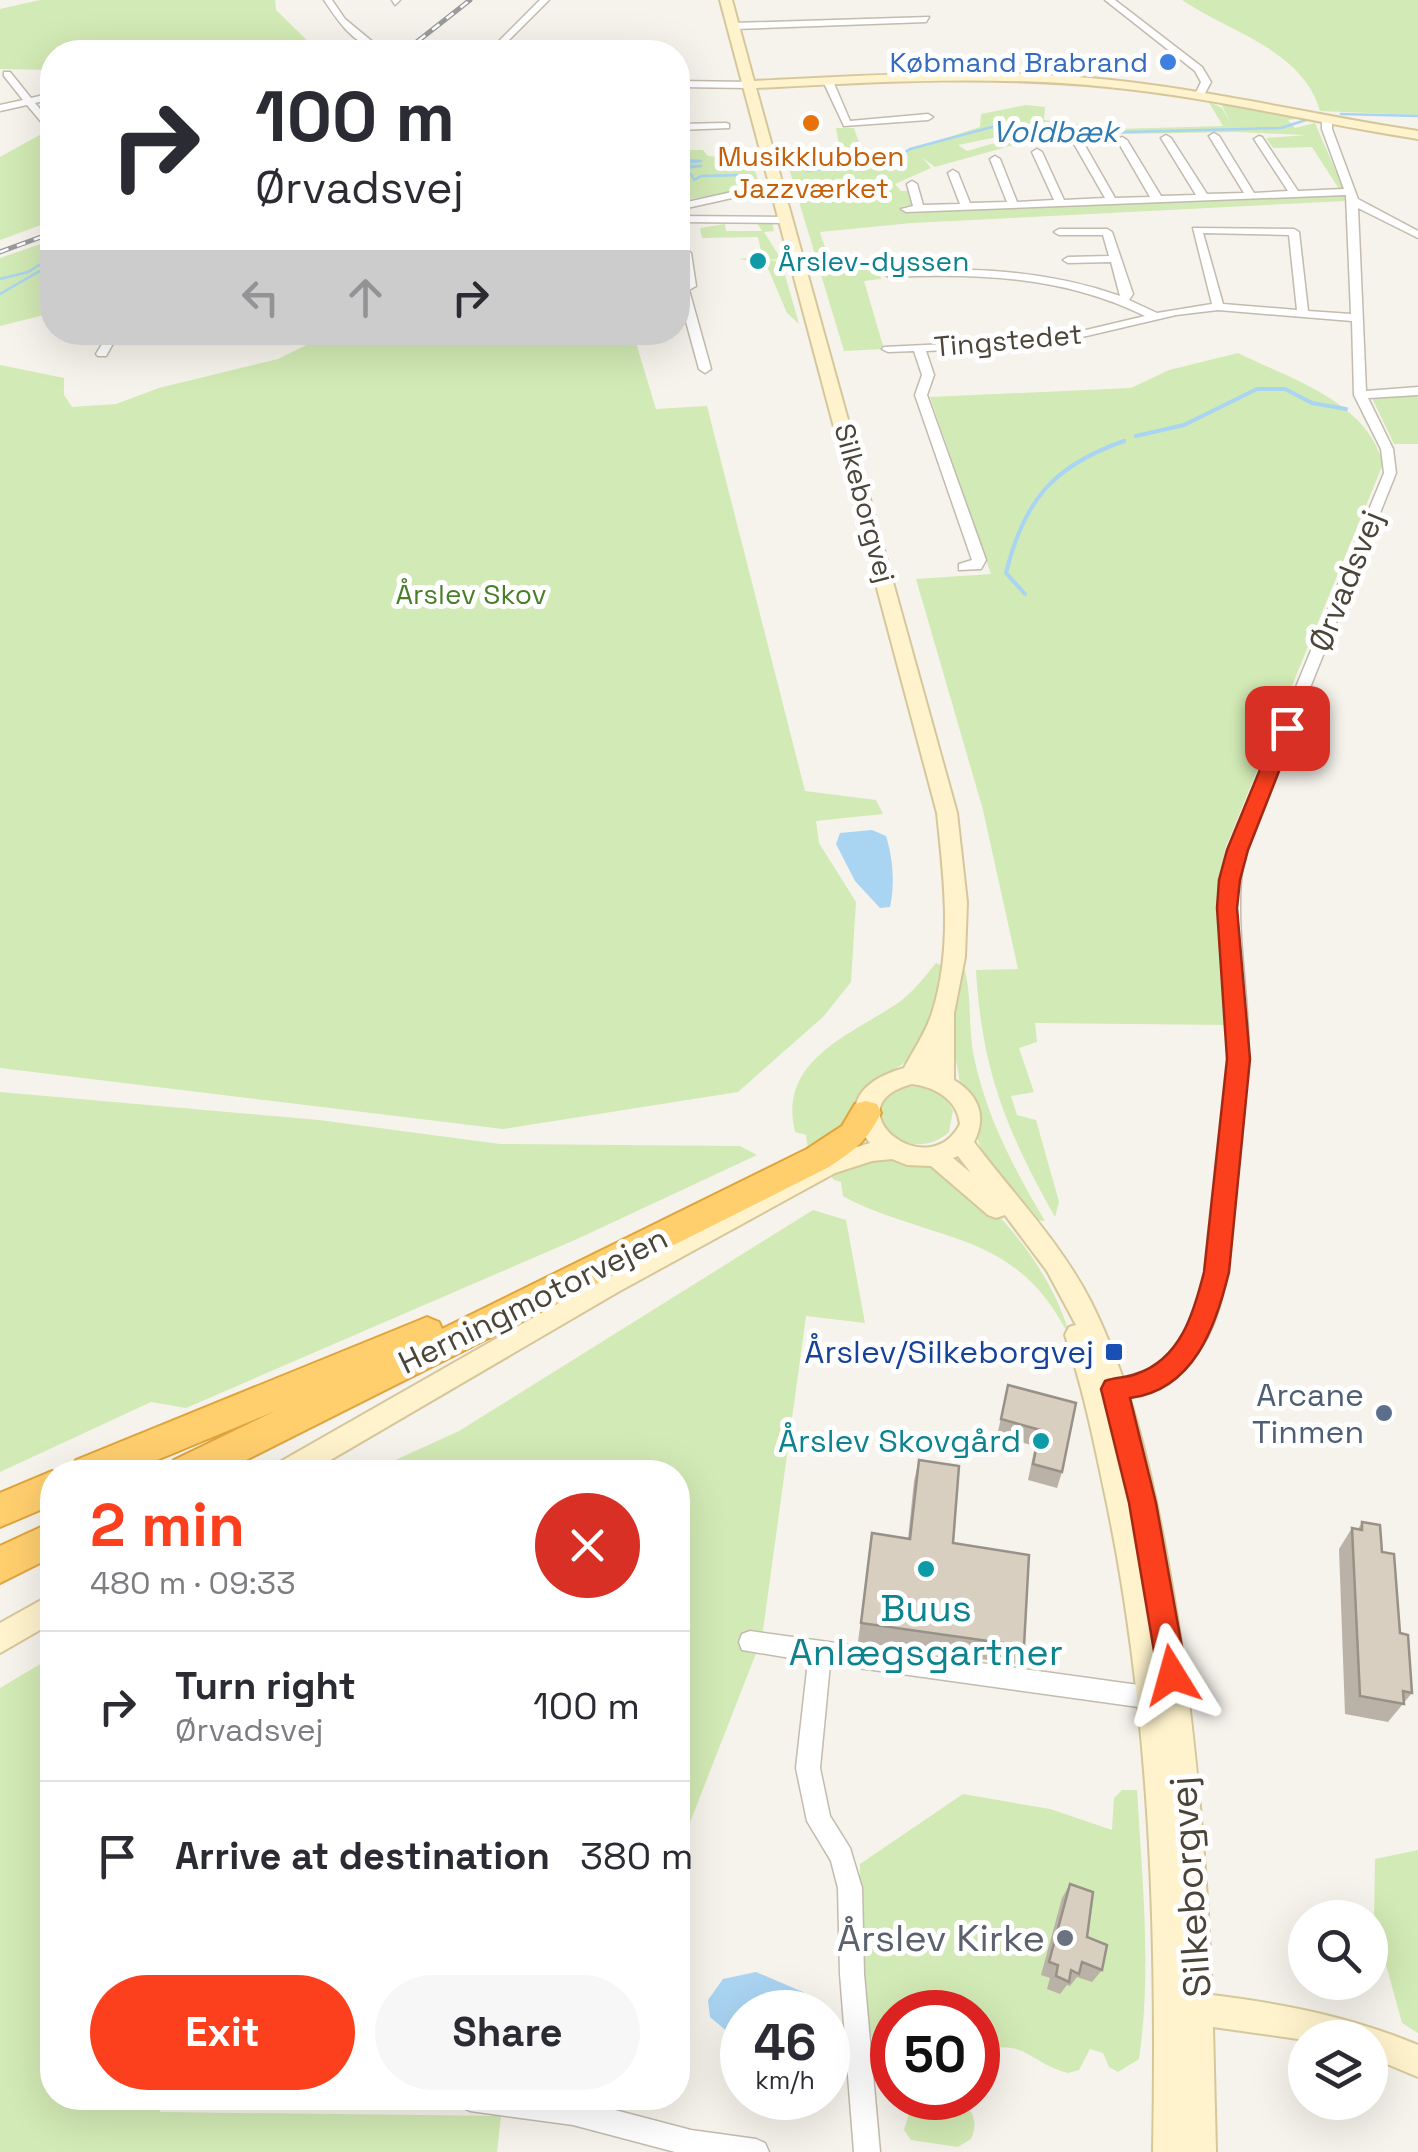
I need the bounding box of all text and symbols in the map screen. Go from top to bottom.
place label: Købmand Brabrand [889,44,1148,80]
marker: Købmand Brabrand [1157,51,1179,73]
text: 100 m [255,72,455,161]
icon: right [90,80,220,210]
marker: Musikklubben Jazzværket [800,112,822,134]
water label: Voldbæk [992,112,1121,151]
place label: Musikklubben Jazzværket [718,138,904,206]
text: Ørvadsvej [255,159,464,216]
place label: Årslev-dyssen [778,243,969,279]
marker: Årslev-dyssen [747,250,769,272]
icon: left [233,270,288,325]
icon: ahead [338,270,393,325]
icon: right [443,270,498,325]
street label: Tingstedet [932,316,1084,364]
street label: Silkeborgvej [826,420,904,586]
street label: Ørvadsvej [1300,505,1392,657]
park label: Årslev Skov [395,576,547,612]
pin [1245,686,1330,771]
icon: arrive [1260,701,1315,756]
street label: Herningmotorvejen [392,1218,674,1382]
place label: Årslev/Silkeborgvej [804,1332,1094,1372]
marker: Årslev/Silkeborgvej [1103,1341,1125,1363]
place label: Arcane Tinmen [1252,1375,1364,1452]
marker: Arcane Tinmen [1373,1402,1395,1424]
place label: Årslev Skovgård [778,1421,1021,1461]
marker: Årslev Skovgård [1030,1430,1052,1452]
text: 2 min [90,1487,245,1564]
button: close [535,1493,640,1598]
marker: Buus Anlægsgartner [915,1558,937,1580]
text: 480 m · 09:33 [90,1563,295,1603]
place label: Buus Anlægsgartner [789,1584,1063,1676]
position arrow [1120,1623,1224,1727]
text: Turn right [175,1662,356,1710]
icon: right [90,1679,145,1734]
text: 100 m [533,1682,640,1730]
text: Ørvadsvej [175,1710,324,1750]
street label: Silkeborgvej [1158,1775,1222,1999]
icon: arrive [90,1829,145,1884]
text: Arrive at destination [175,1832,550,1880]
text: 380 m [580,1832,693,1880]
map controls [1288,1900,1388,2120]
button: search [1288,1900,1388,2000]
place label: Årslev Kirke [837,1914,1045,1962]
marker: Årslev Kirke [1054,1927,1076,1949]
button: Exit [90,1975,355,2090]
button: Share [375,1975,640,2090]
speed limit sign: 50 [870,1990,1000,2120]
text: 46 [754,2011,816,2075]
button: layers [1288,2020,1388,2120]
text: km/h [755,2064,815,2096]

